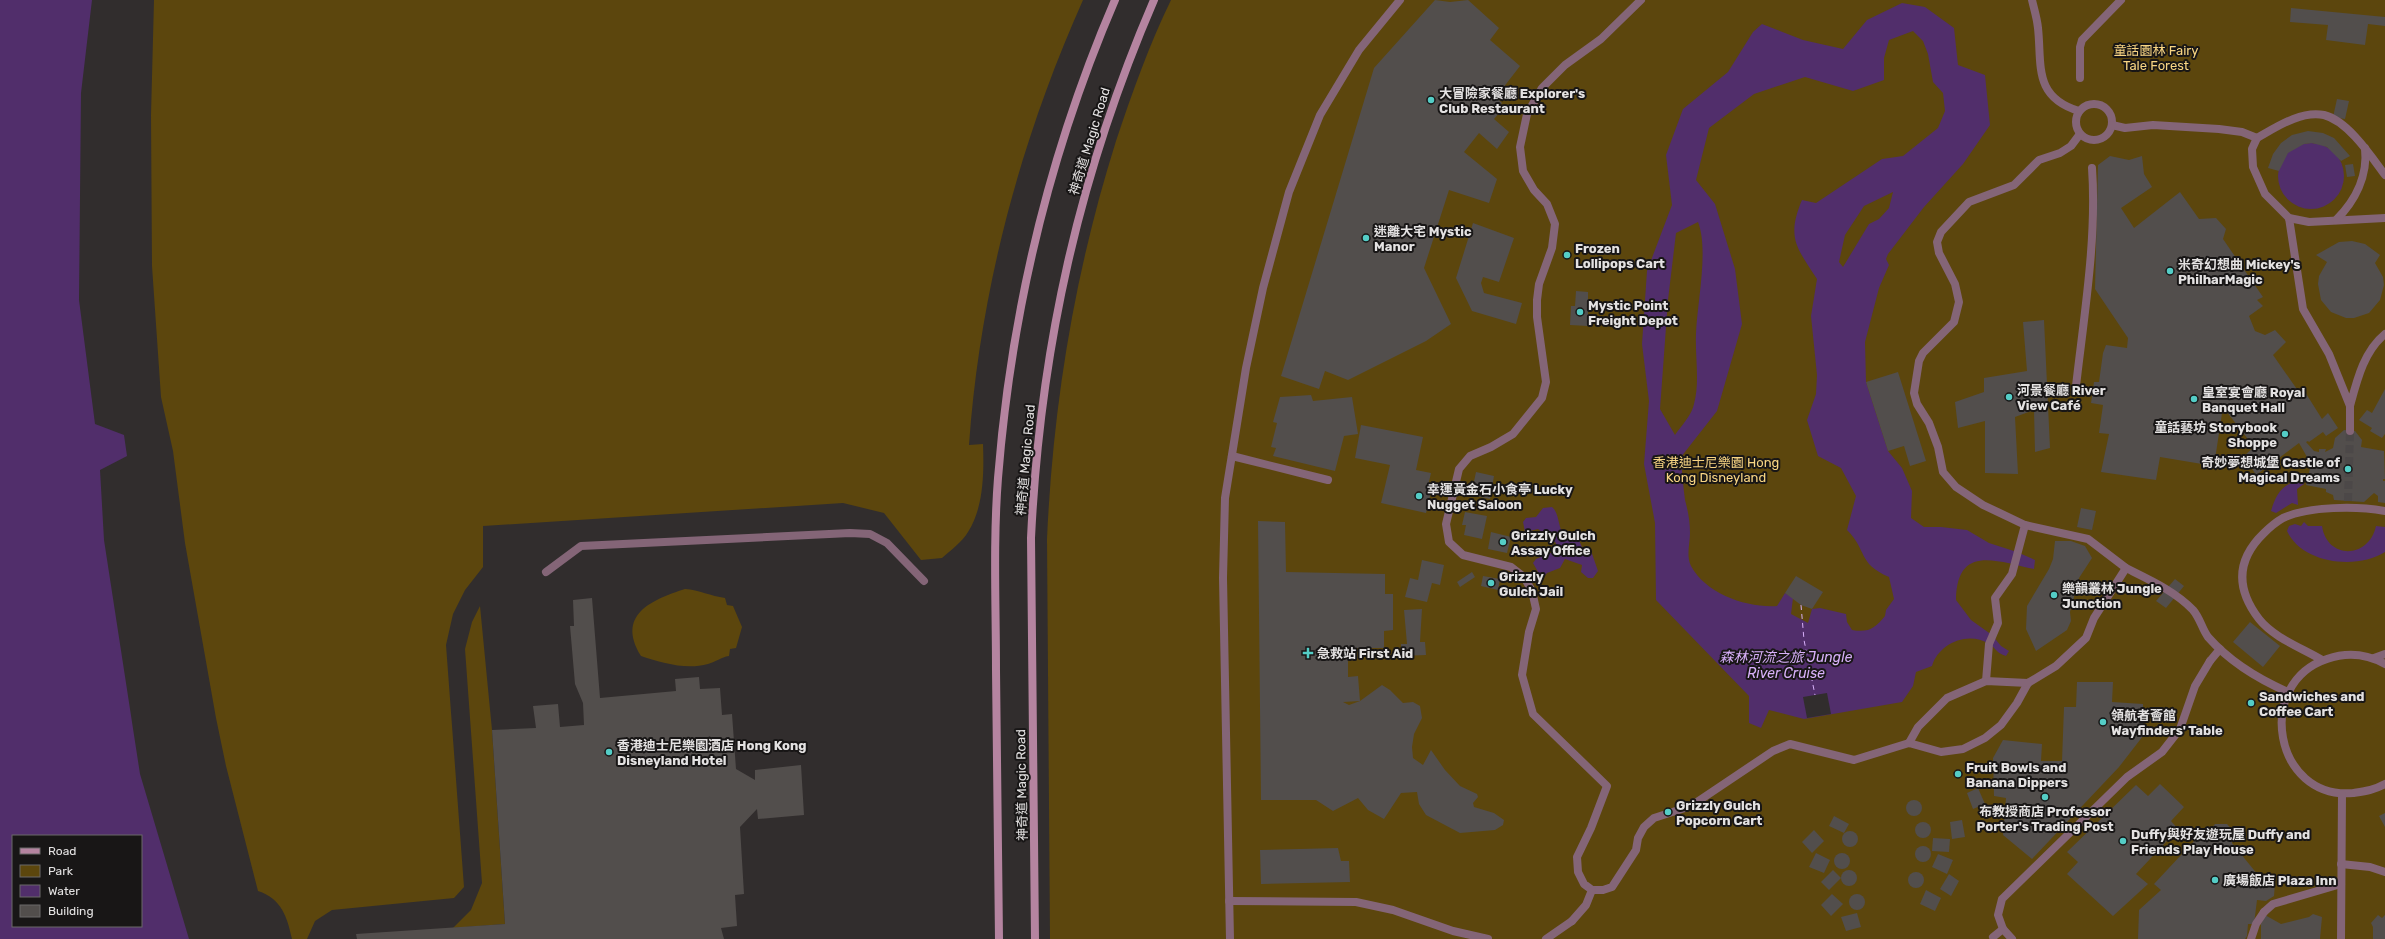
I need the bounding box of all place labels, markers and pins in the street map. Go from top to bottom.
place label: 大冒險家餐廳 Explorer's Club Restaurant [1439,86,1585,116]
marker: 大冒險家餐廳 Explorer's Club Restaurant [1426,95,1436,105]
place label: 迷離大宅 Mystic Manor [1374,224,1472,254]
marker: 迷離大宅 Mystic Manor [1361,233,1371,243]
place label: Frozen Lollipops Cart [1575,241,1665,271]
marker: Frozen Lollipops Cart [1562,250,1572,260]
place label: 米奇幻想曲 Mickey's PhilharMagic [2178,257,2301,287]
marker: 米奇幻想曲 Mickey's PhilharMagic [2165,266,2175,276]
place label: Mystic Point Freight Depot [1588,298,1678,328]
marker: Mystic Point Freight Depot [1575,307,1585,317]
place label: 河景餐廳 River View Café [2017,383,2106,413]
place label: 皇室宴會廳 Royal Banquet Hall [2202,385,2305,415]
marker: 河景餐廳 River View Café [2004,392,2014,402]
marker: 皇室宴會廳 Royal Banquet Hall [2189,394,2199,404]
place label: 童話藝坊 Storybook Shoppe [2154,420,2277,450]
marker: 童話藝坊 Storybook Shoppe [2280,429,2290,439]
place label: 奇妙夢想城堡 Castle of Magical Dreams [2201,455,2340,485]
marker: 奇妙夢想城堡 Castle of Magical Dreams [2343,464,2353,474]
place label: 幸運黃金石小食亭 Lucky Nugget Saloon [1427,482,1573,512]
marker: 幸運黃金石小食亭 Lucky Nugget Saloon [1414,491,1424,501]
place label: Grizzly Gulch Assay Office [1511,528,1596,558]
marker: Grizzly Gulch Assay Office [1498,537,1508,547]
place label: Grizzly Gulch Jail [1499,569,1563,599]
marker: Grizzly Gulch Jail [1486,578,1496,588]
place label: 樂韻叢林 Jungle Junction [2062,581,2162,611]
marker: 樂韻叢林 Jungle Junction [2049,590,2059,600]
place label: 急救站 First Aid [1317,646,1413,661]
marker: 急救站 First Aid [1302,647,1314,659]
place label: Sandwiches and Coffee Cart [2259,689,2365,719]
marker: Sandwiches and Coffee Cart [2246,698,2256,708]
place label: 領航者薈館 Wayfinders' Table [2111,708,2223,738]
marker: 領航者薈館 Wayfinders' Table [2098,717,2108,727]
place label: 香港迪士尼樂園酒店 Hong Kong Disneyland Hotel [617,738,807,768]
marker: 香港迪士尼樂園酒店 Hong Kong Disneyland Hotel [604,747,614,757]
place label: Fruit Bowls and Banana Dippers [1966,760,2068,790]
marker: Fruit Bowls and Banana Dippers [1953,769,1963,779]
marker: 布教授商店 Professor Porter's Trading Post [2040,792,2050,802]
place label: Grizzly Gulch Popcorn Cart [1676,798,1762,828]
place label: 布教授商店 Professor Porter's Trading Post [1977,804,2113,834]
marker: Grizzly Gulch Popcorn Cart [1663,807,1673,817]
place label: Duffy與好友遊玩屋 Duffy and Friends Play House [2131,827,2310,857]
marker: Duffy與好友遊玩屋 Duffy and Friends Play House [2118,836,2128,846]
place label: 廣場飯店 Plaza Inn [2223,873,2337,888]
marker: 廣場飯店 Plaza Inn [2210,875,2220,885]

